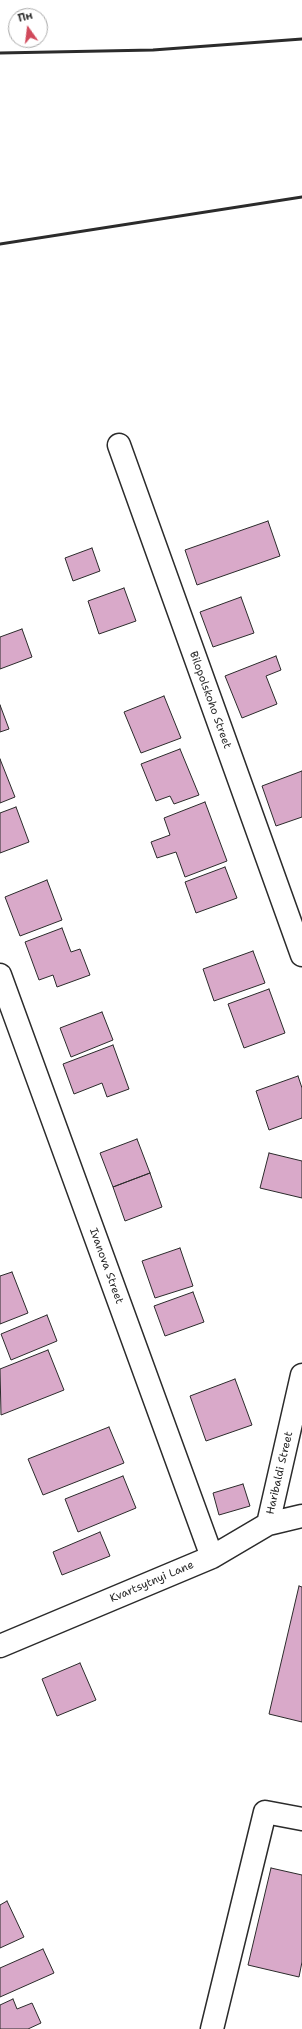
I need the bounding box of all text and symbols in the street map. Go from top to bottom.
north arrow [8,8,48,48]
text: Пн [16,8,34,26]
street label: Bilopolskoho Street [186,650,234,750]
street label: Ivanova Street [86,1226,126,1306]
street label: Haribaldi Street [264,1430,296,1516]
street label: Kvartsytnyi Lane [108,1558,196,1606]

